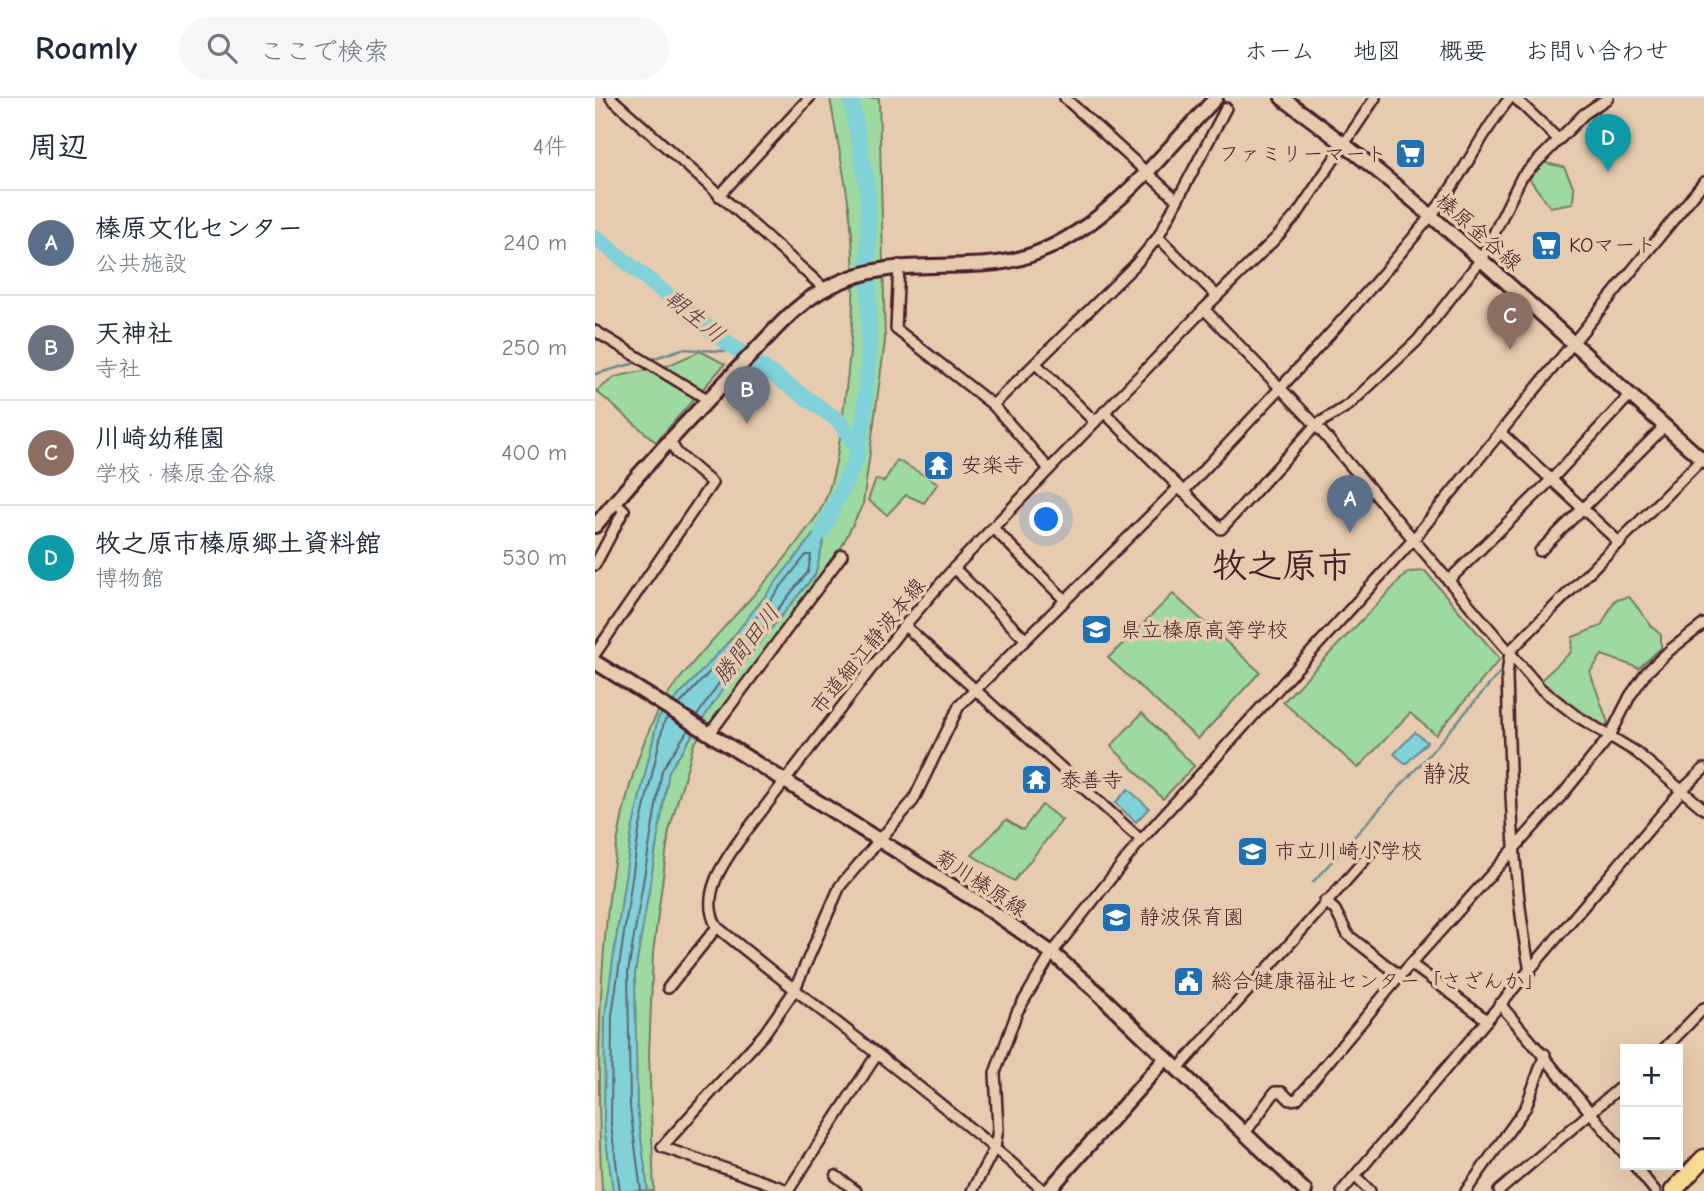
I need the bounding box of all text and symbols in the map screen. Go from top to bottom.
search box [179,17,669,80]
text: Roamly [35,29,137,67]
icon: search [203,29,241,67]
text: ここで検索 [259,37,389,67]
text: ホーム [1244,37,1315,65]
text: 地図 [1353,37,1401,65]
text: 概要 [1439,37,1487,65]
text: お問い合わせ [1525,37,1669,65]
pin: D [1585,114,1631,172]
text: 周辺 [28,130,88,165]
text: 4件 [533,133,567,160]
supermarket icon: ファミリーマート [1393,137,1427,171]
place label: ファミリーマート [1219,142,1387,166]
street label: 榛原金谷線 [1432,189,1526,275]
text: 榛原文化センター [95,214,303,244]
supermarket icon: KOマート [1529,228,1563,262]
text: A [45,229,57,256]
text: 240 m [503,229,567,256]
place label: KOマート [1569,233,1656,257]
text: 公共施設 [95,250,187,277]
water label: 朝生川 [659,284,730,349]
pin: C [1487,292,1533,350]
text: 天神社 [95,319,173,349]
text: B [44,334,58,361]
text: 250 m [502,334,567,361]
text: 寺社 [95,355,141,382]
pin: B [724,366,770,424]
text: 川崎幼稚園 [95,424,225,454]
text: C [44,439,58,466]
text: 400 m [501,439,567,466]
temple icon: 安楽寺 [921,448,955,482]
place label: 安楽寺 [961,453,1024,477]
text: 学校 · 榛原金谷線 [95,460,275,487]
pin: A [1327,475,1373,533]
your location [1029,502,1063,536]
text: 牧之原市榛原郷土資料館 [95,529,381,559]
text: D [44,544,58,571]
text: 530 m [502,544,567,571]
district label: 牧之原市 [1212,545,1352,586]
text: 博物館 [95,565,164,592]
street label: 市道細江静波本線 [806,573,930,719]
water label: 勝間田川 [707,600,785,689]
school or university icon: 県立榛原高等学校 [1080,613,1114,647]
place label: 県立榛原高等学校 [1120,618,1288,642]
district label: 静波 [1423,760,1471,788]
temple icon: 泰善寺 [1020,763,1054,797]
place label: 泰善寺 [1060,768,1123,792]
school or university icon: 市立川崎小学校 [1235,834,1269,868]
place label: 市立川崎小学校 [1275,839,1422,863]
street label: 菊川榛原線 [930,844,1032,922]
school or university icon: 静波保育園 [1099,900,1133,934]
place label: 静波保育園 [1139,905,1244,929]
public building icon: 総合健康福祉センター「さざんか」 [1171,964,1205,998]
place label: 総合健康福祉センター「さざんか」 [1211,969,1546,993]
map controls [1620,1044,1683,1170]
button: + [1620,1044,1683,1107]
button: − [1620,1107,1683,1170]

